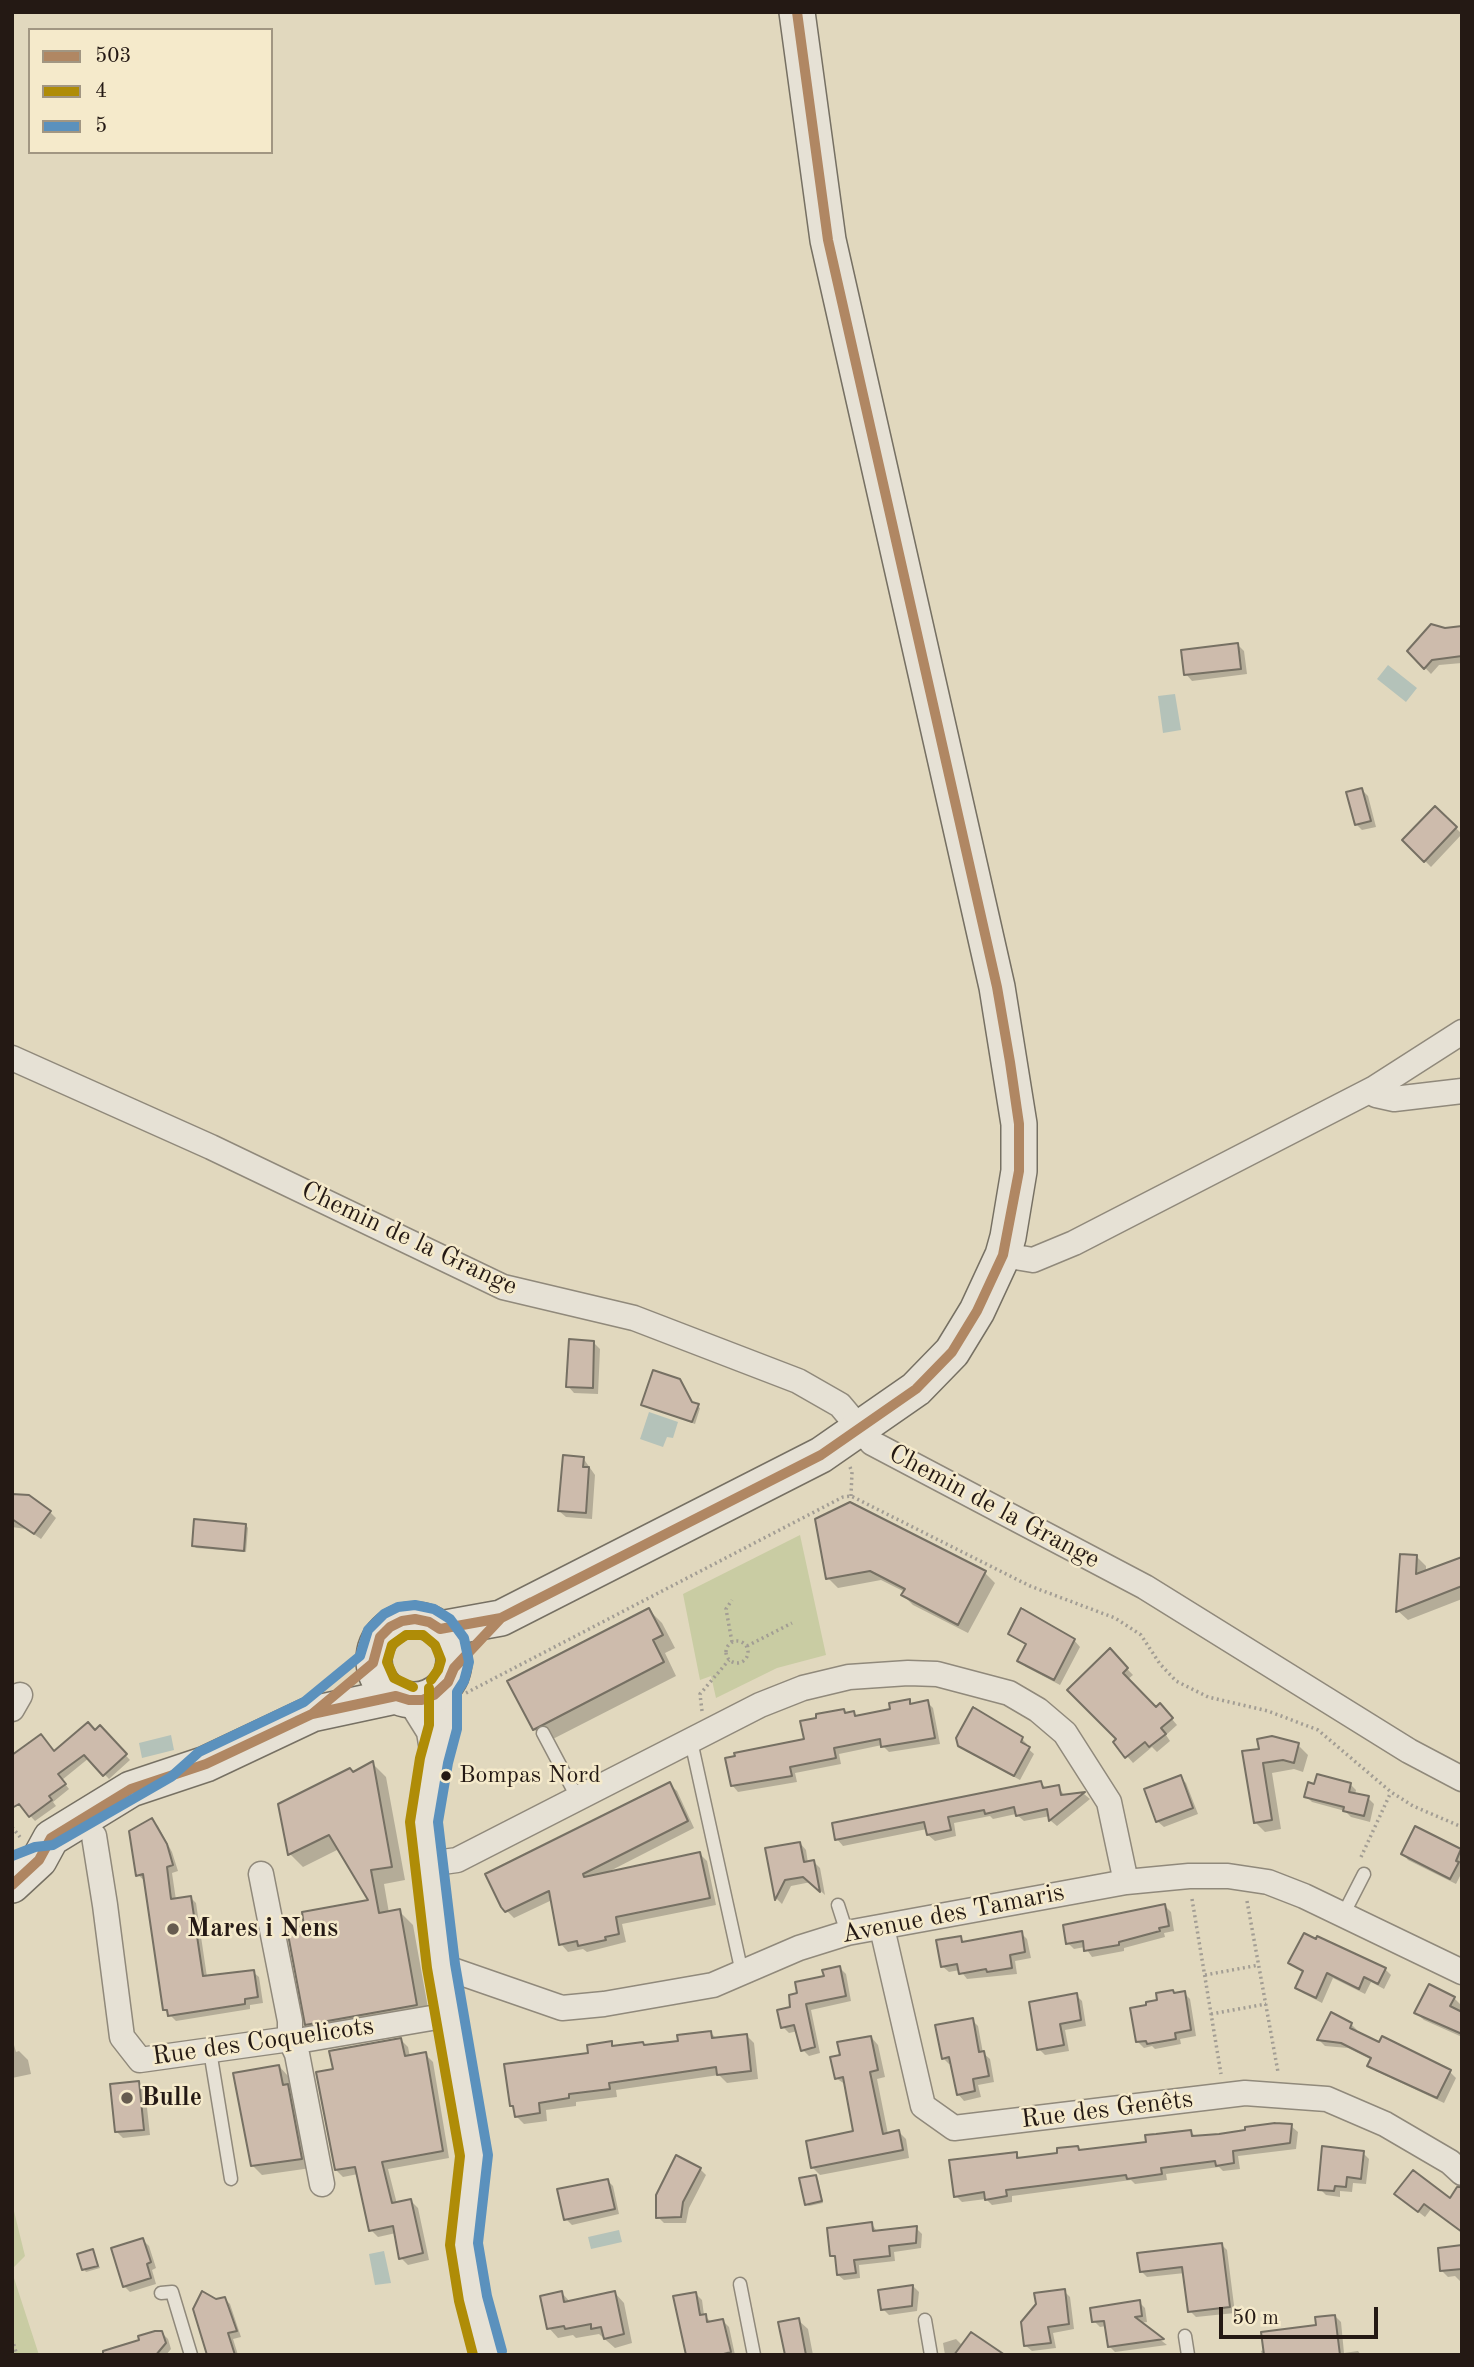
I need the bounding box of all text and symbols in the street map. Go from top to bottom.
legend [28,28,273,154]
text: 503 [95,46,132,67]
text: 4 [95,81,107,102]
text: 5 [95,116,107,137]
street label: Chemin de la Grange [296,1175,522,1303]
street label: Chemin de la Grange [883,1438,1105,1576]
place label: Bompas Nord [459,1762,601,1790]
marker: Bompas Nord [439,1769,453,1783]
street label: Avenue des Tamaris [839,1877,1067,1951]
place label: Mares i Nens [187,1913,338,1945]
marker: Mares i Nens [165,1921,181,1937]
street label: Rue des Coquelicots [150,2011,376,2073]
place label: Bulle [141,2082,202,2114]
street label: Rue des Genêts [1019,2084,1195,2136]
marker: Bulle [119,2090,135,2106]
scale bar [1222,2294,1381,2338]
text: 50 m [1232,2308,1279,2329]

